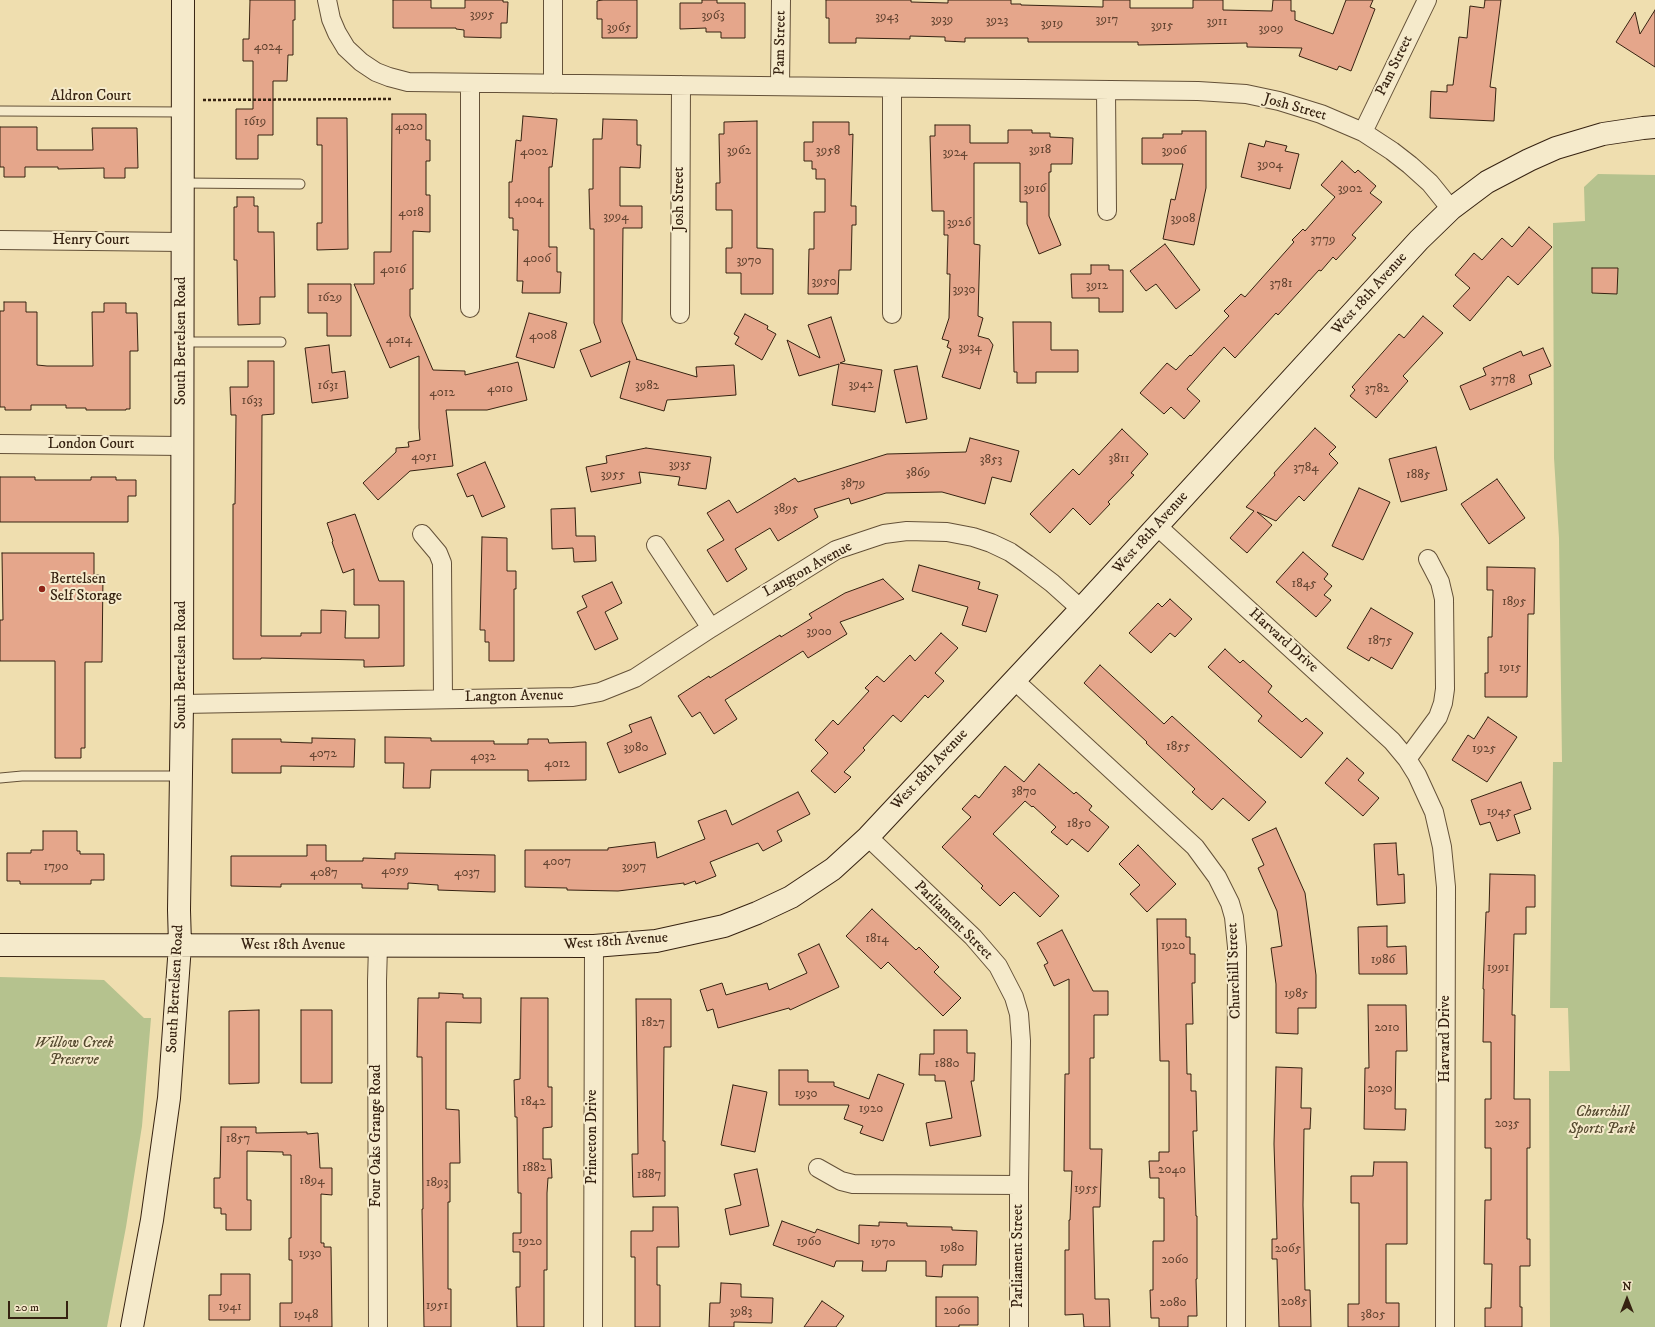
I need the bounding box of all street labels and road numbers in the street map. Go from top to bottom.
street label: Pam Street [771,10,791,76]
street label: Pam Street [1373,33,1417,99]
street label: Aldron Court [51,88,131,106]
street label: Josh Street [1261,90,1329,126]
street label: Josh Street [671,167,689,231]
street label: Henry Court [52,232,130,250]
street label: West 18th Avenue [1328,249,1412,339]
street label: South Bertelsen Road [173,277,191,405]
street label: London Court [48,436,134,454]
street label: West 18th Avenue [1109,488,1193,578]
street label: Langton Avenue [760,538,856,602]
street label: South Bertelsen Road [173,601,191,729]
street label: Harvard Drive [1245,605,1321,677]
street label: Langton Avenue [464,687,564,707]
street label: West 18th Avenue [888,726,972,814]
street label: Parliament Street [910,878,996,964]
street label: Churchill Street [1224,923,1246,1019]
street label: South Bertelsen Road [164,924,188,1054]
street label: West 18th Avenue [563,929,669,955]
street label: West 18th Avenue [241,937,345,955]
street label: Harvard Drive [1437,995,1455,1083]
street label: Four Oaks Grange Road [368,1065,386,1207]
street label: Princeton Drive [584,1089,602,1185]
street label: Parliament Street [1010,1204,1028,1308]

